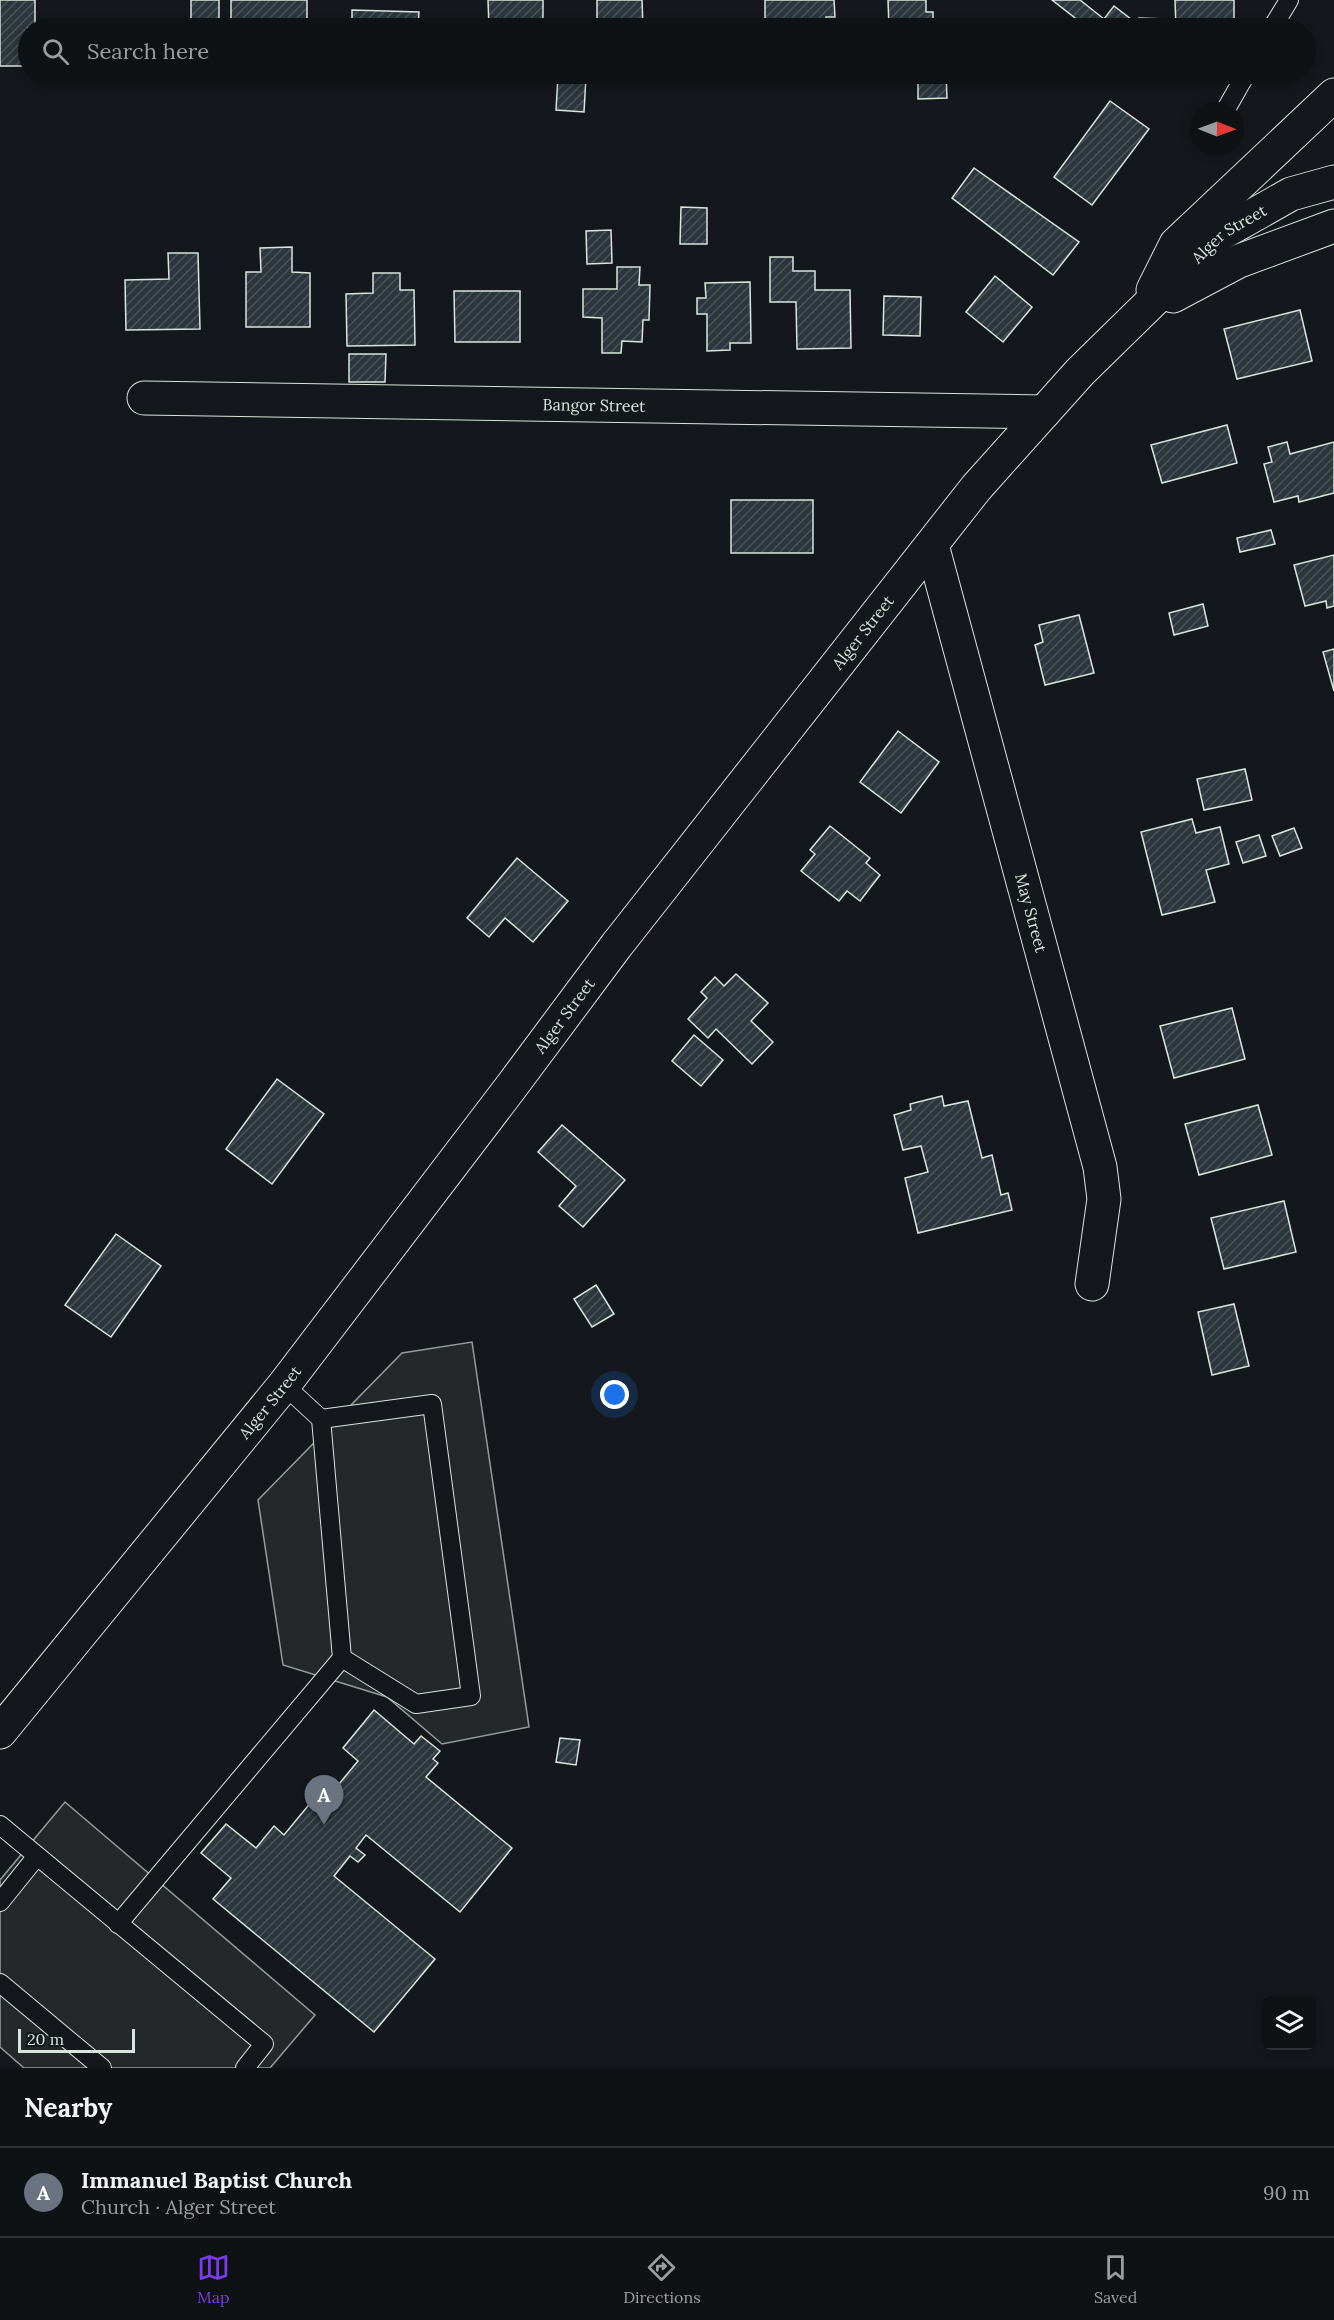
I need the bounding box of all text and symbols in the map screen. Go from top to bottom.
search box [18,18,1316,84]
icon: search [39,35,72,68]
text: Search here [87,37,209,65]
north arrow [1190,102,1244,156]
street label: Alger Street [1186,200,1271,268]
street label: Bangor Street [542,394,646,416]
street label: Alger Street [827,591,898,674]
street label: May Street [1011,871,1052,955]
street label: Alger Street [529,974,599,1058]
street label: Alger Street [233,1361,306,1444]
your location [600,1380,629,1409]
pin: A [304,1776,344,1825]
map controls [1262,1996,1316,2050]
button: layers [1262,1996,1316,2050]
scale bar [18,2026,135,2054]
text: 20 m [27,2029,64,2049]
text: Nearby [24,2091,112,2124]
text: Immanuel Baptist Church [81,2166,352,2194]
text: A [37,2180,50,2205]
text: 90 m [1263,2180,1310,2205]
text: Church · Alger Street [81,2194,276,2219]
tab: Map [197,2251,230,2307]
tab: Directions [623,2251,701,2307]
tab: Saved [1094,2251,1137,2307]

